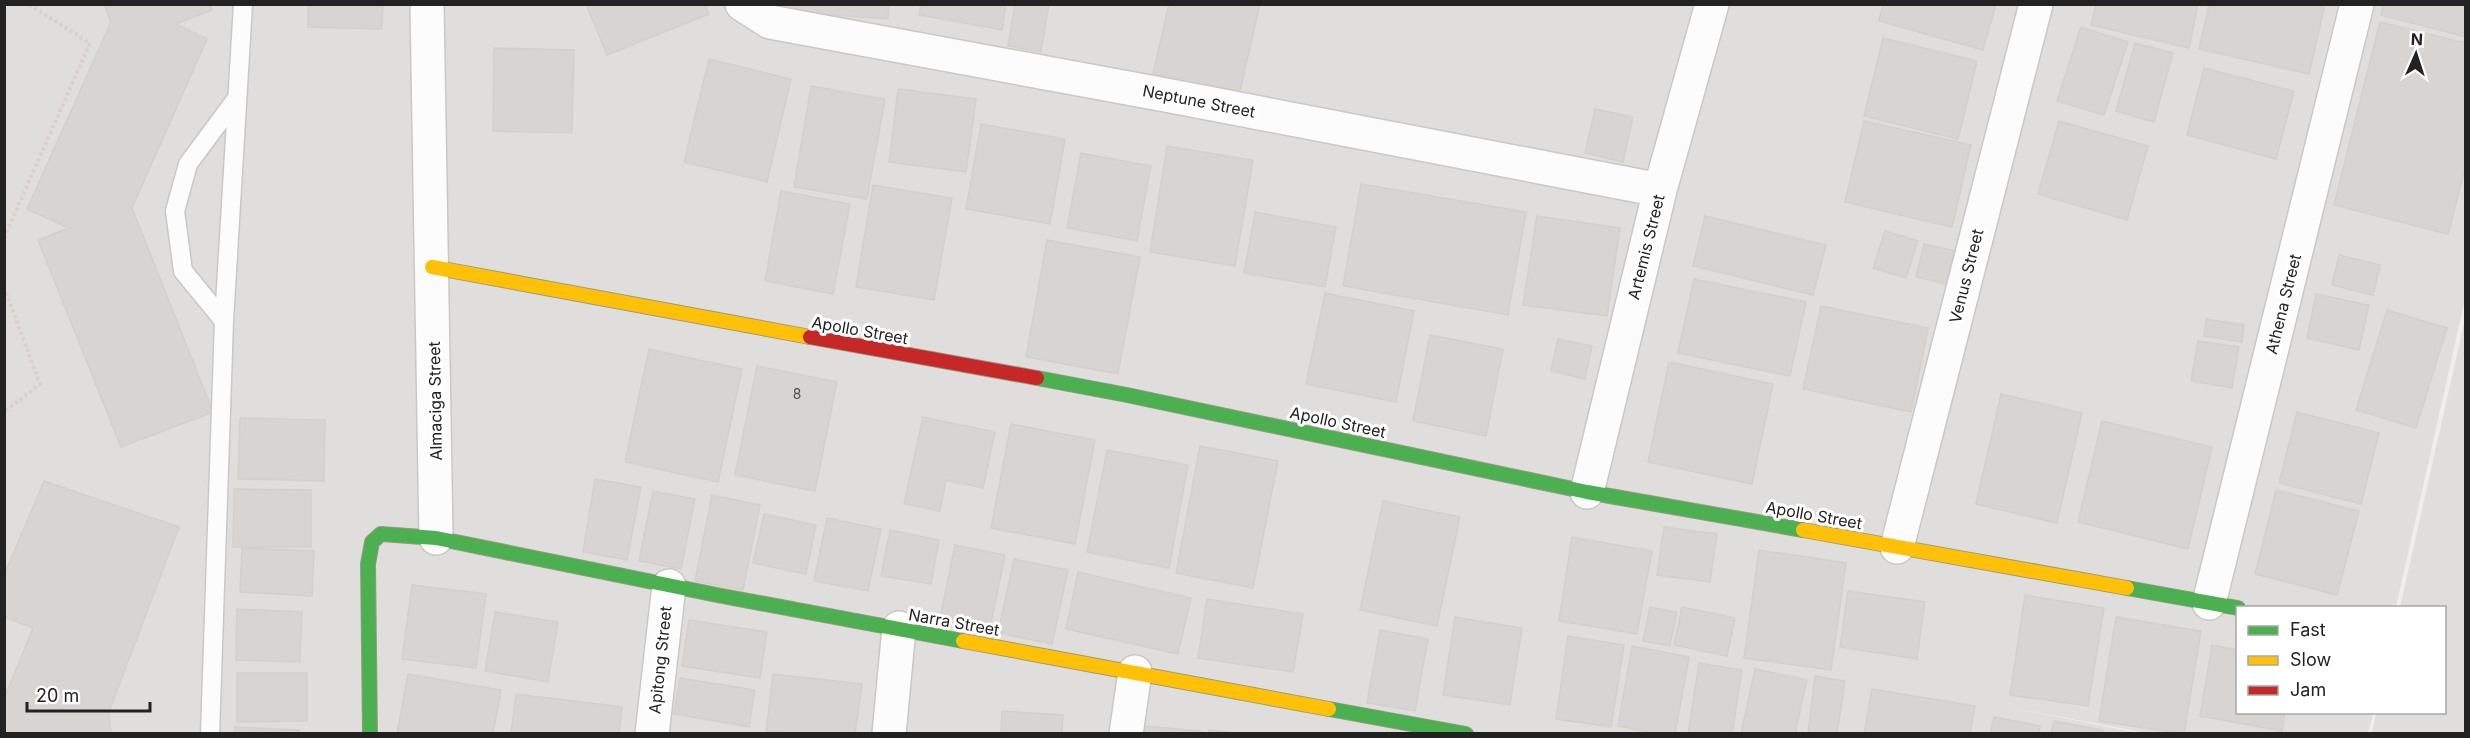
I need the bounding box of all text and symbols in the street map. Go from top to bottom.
north arrow [2386,24,2446,84]
text: N [2410,29,2423,49]
street label: Neptune Street [1141,80,1257,122]
street label: Artemis Street [1623,192,1669,302]
street label: Venus Street [1945,227,1987,325]
street label: Athena Street [2261,252,2305,356]
street label: Apollo Street [810,312,910,348]
street label: Almaciga Street [424,341,446,461]
house number: 8 [793,385,801,402]
street label: Apollo Street [1288,402,1388,442]
street label: Apollo Street [1764,497,1864,533]
street label: Narra Street [907,604,1001,640]
street label: Apitong Street [644,605,676,715]
legend [2236,606,2446,714]
text: Fast [2290,619,2326,640]
text: Slow [2290,649,2331,670]
scale bar [27,675,150,713]
text: Jam [2290,679,2326,700]
text: 20 m [36,685,79,706]

